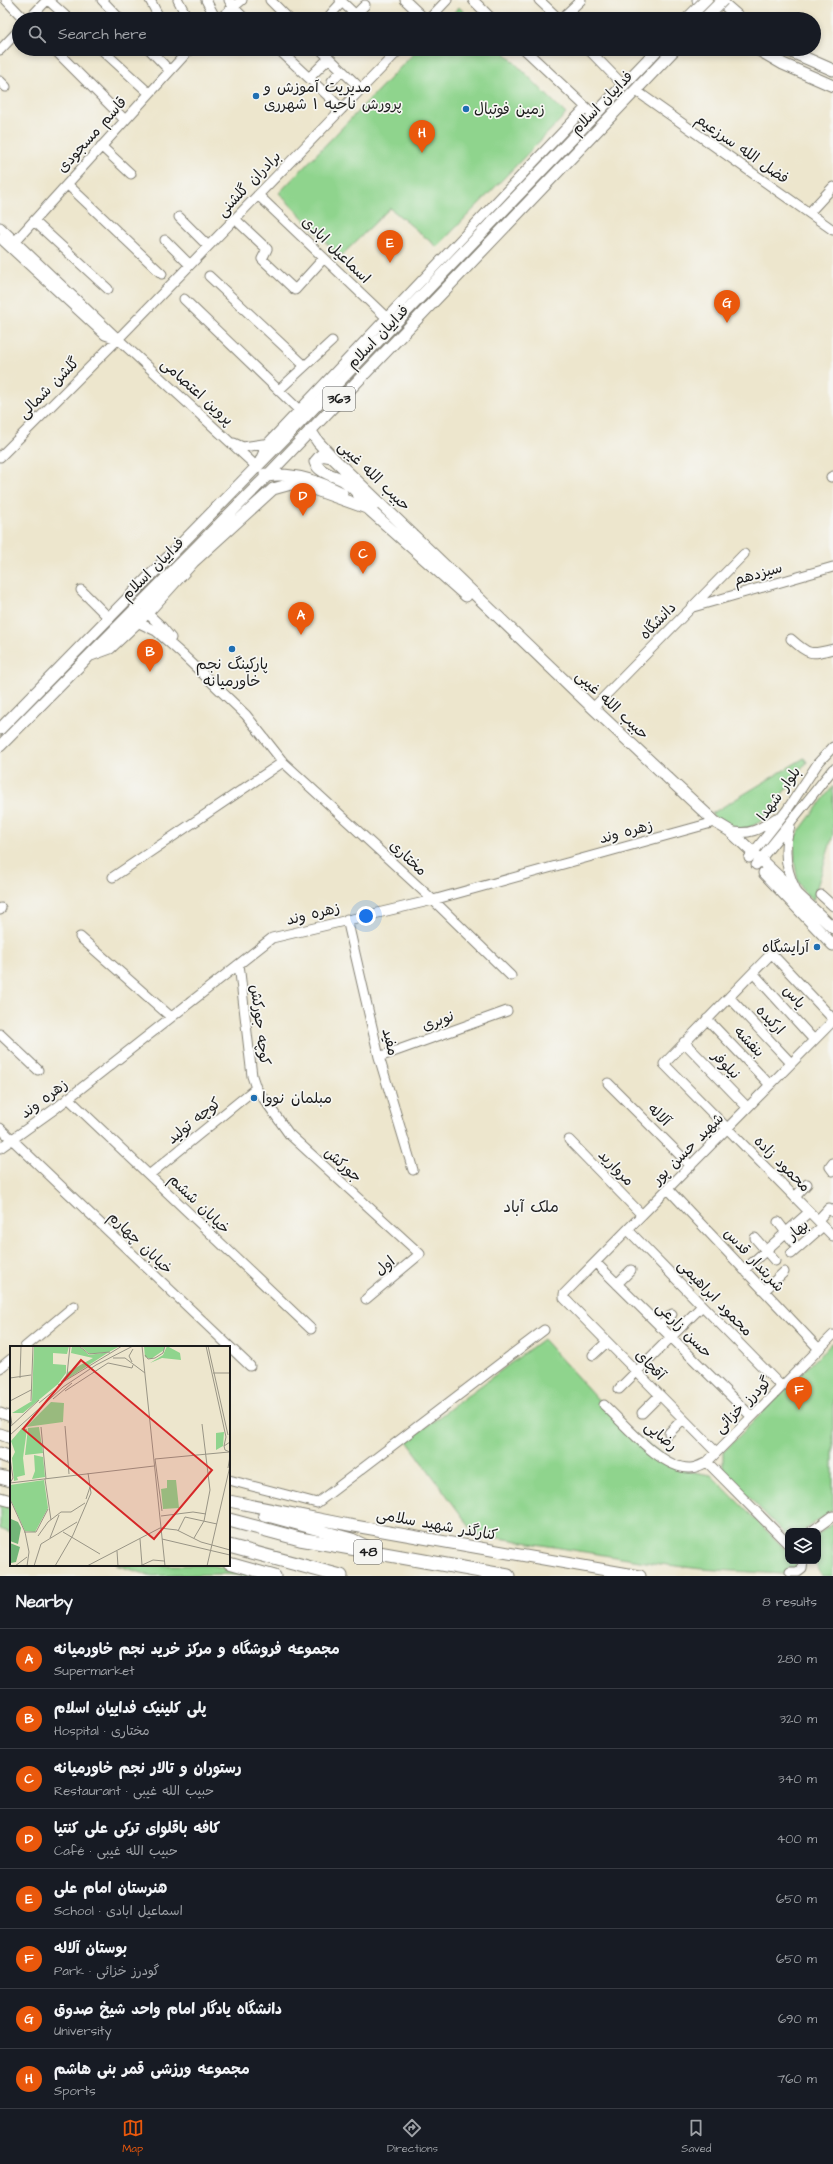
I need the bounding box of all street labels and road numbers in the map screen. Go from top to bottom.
street label: فداییان اسلام [566,66,638,140]
street label: قاسم مسجودی [52,92,133,178]
street label: فضل الله سرزعیم [691,109,793,189]
street label: برادران گلشنی [212,146,286,222]
street label: اسماعیل ابادی [297,212,375,288]
street label: فداییان اسلام [342,300,414,374]
street label: گلشن شمالی [14,353,84,423]
street label: پروین اعتصامی [156,354,238,430]
road number: 363 [323,387,355,411]
street label: حبیب الله غیبی [333,436,415,516]
street label: فداییان اسلام [117,533,189,605]
street label: سیزدهم [731,557,785,591]
street label: دانشگاه [635,598,681,644]
street label: حبیب الله غیبی [571,665,653,745]
street label: بلوار شهدا [752,762,806,826]
street label: زهره وند [597,815,655,849]
street label: مختاری [385,835,431,881]
street label: زهره وند [284,897,342,931]
street label: یاس [778,981,810,1013]
street label: کوچه جورکش [245,984,275,1066]
street label: ارکیده [751,1001,789,1039]
street label: نوبری [419,1006,457,1036]
street label: بنفشه [729,1022,769,1062]
street label: مفید [376,1026,404,1058]
street label: نیلوفر [706,1045,745,1084]
street label: زهره وند [16,1074,72,1124]
street label: کوچه تولید [163,1093,225,1149]
street label: آلاله [643,1099,676,1132]
street label: شهید حسن پور [647,1108,729,1190]
street label: محمود زاده [749,1131,815,1197]
street label: جورکش [319,1142,367,1188]
street label: مروارید [593,1145,639,1191]
street label: خیابان ششم [163,1169,235,1240]
street label: خیابان چهارم [103,1207,177,1279]
street label: بهار [782,1215,813,1246]
street label: شربتدار قدس [719,1223,789,1297]
street label: اول [370,1251,400,1281]
street label: محمود ابراهیمی [673,1255,757,1341]
street label: حسن زارعی [651,1297,717,1363]
street label: آقچای [630,1345,671,1386]
street label: گودرز خزائی [710,1372,776,1438]
street label: رضایی [640,1416,682,1456]
street label: کنارگذر شهید سلامی [375,1504,499,1546]
road number: 48 [354,1540,382,1564]

